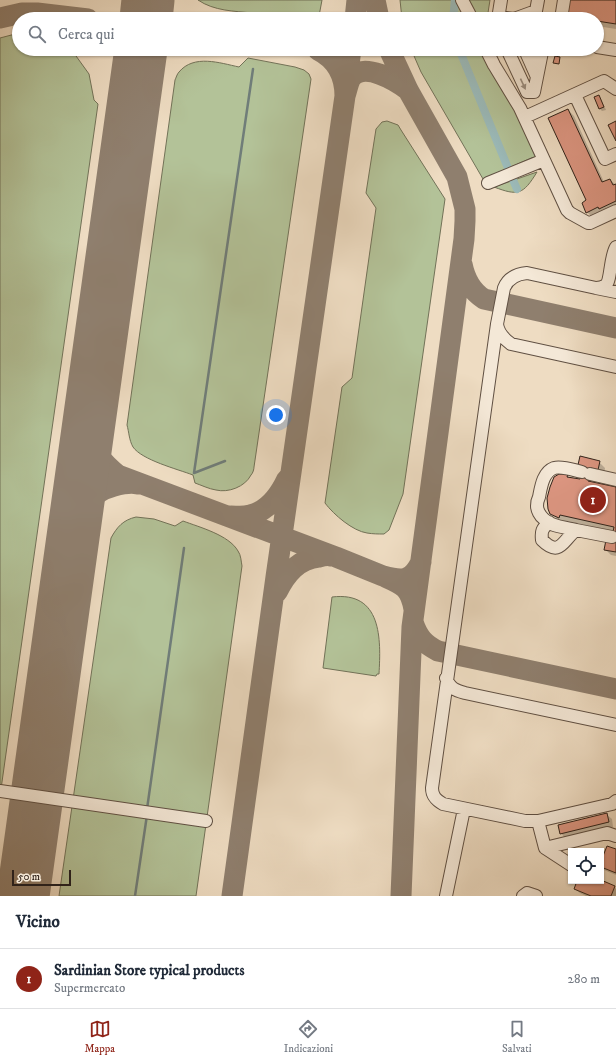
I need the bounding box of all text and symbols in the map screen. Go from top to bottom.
search box [12,12,604,56]
icon: search [26,23,48,45]
text: Cerca qui [58,25,114,44]
one-way arrow [520,79,526,90]
your location [266,405,286,425]
pin: 1 [580,485,606,515]
map controls [568,848,604,884]
button: locate [568,848,604,884]
scale bar [12,868,71,887]
text: 50 m [18,870,40,884]
text: Vicino [16,911,60,933]
text: Sardinian Store typical products [54,961,244,980]
text: 1 [27,971,31,987]
text: 280 m [568,971,600,987]
text: Supermercato [54,980,125,996]
tab: Mappa [84,1018,115,1056]
tab: Indicazioni [284,1018,333,1056]
tab: Salvati [502,1018,532,1056]

